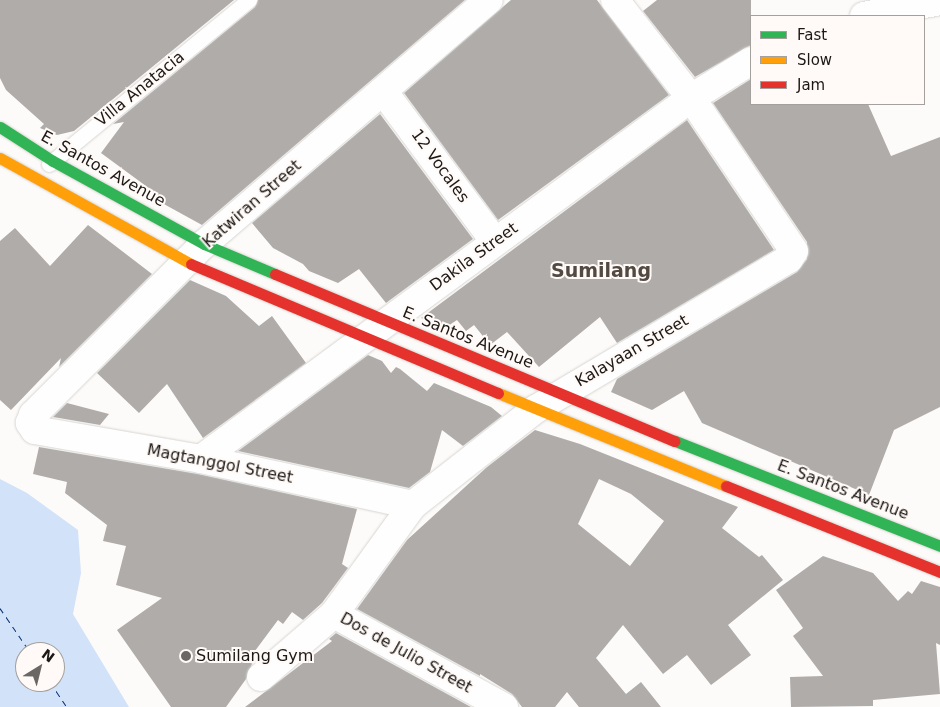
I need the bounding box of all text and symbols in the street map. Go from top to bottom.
legend [750,15,925,105]
text: Fast [797,26,827,44]
street label: Villa Anatacia [92,47,188,131]
text: Slow [797,51,832,69]
text: Jam [797,76,825,94]
street label: 12 Vocales [407,126,473,206]
street label: E. Santos Avenue [37,127,169,211]
street label: Katwiran Street [199,156,305,252]
street label: Dakila Street [426,219,522,295]
district label: Sumilang [551,260,651,282]
street label: E. Santos Avenue [400,303,536,373]
street label: Kalayaan Street [572,311,692,391]
street label: Magtanggol Street [145,440,295,488]
street label: E. Santos Avenue [775,456,911,524]
street label: Dos de Julio Street [337,609,475,697]
north arrow [15,642,65,692]
text: N [39,646,58,666]
place label: Sumilang Gym [196,646,313,666]
marker: Sumilang Gym [180,650,192,662]

